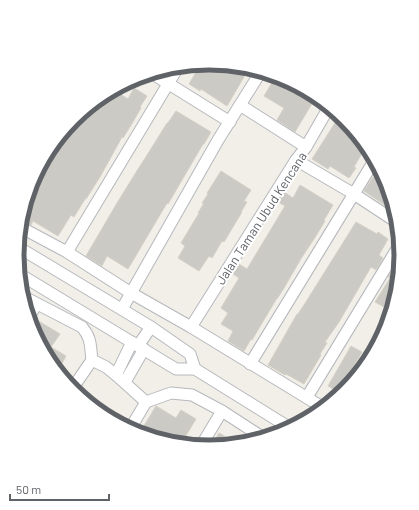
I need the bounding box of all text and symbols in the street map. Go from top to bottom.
street label: Jalan Taman Ubud Kencana [212,149,310,287]
scale bar [10,476,109,502]
text: 50 m [16,482,41,496]

